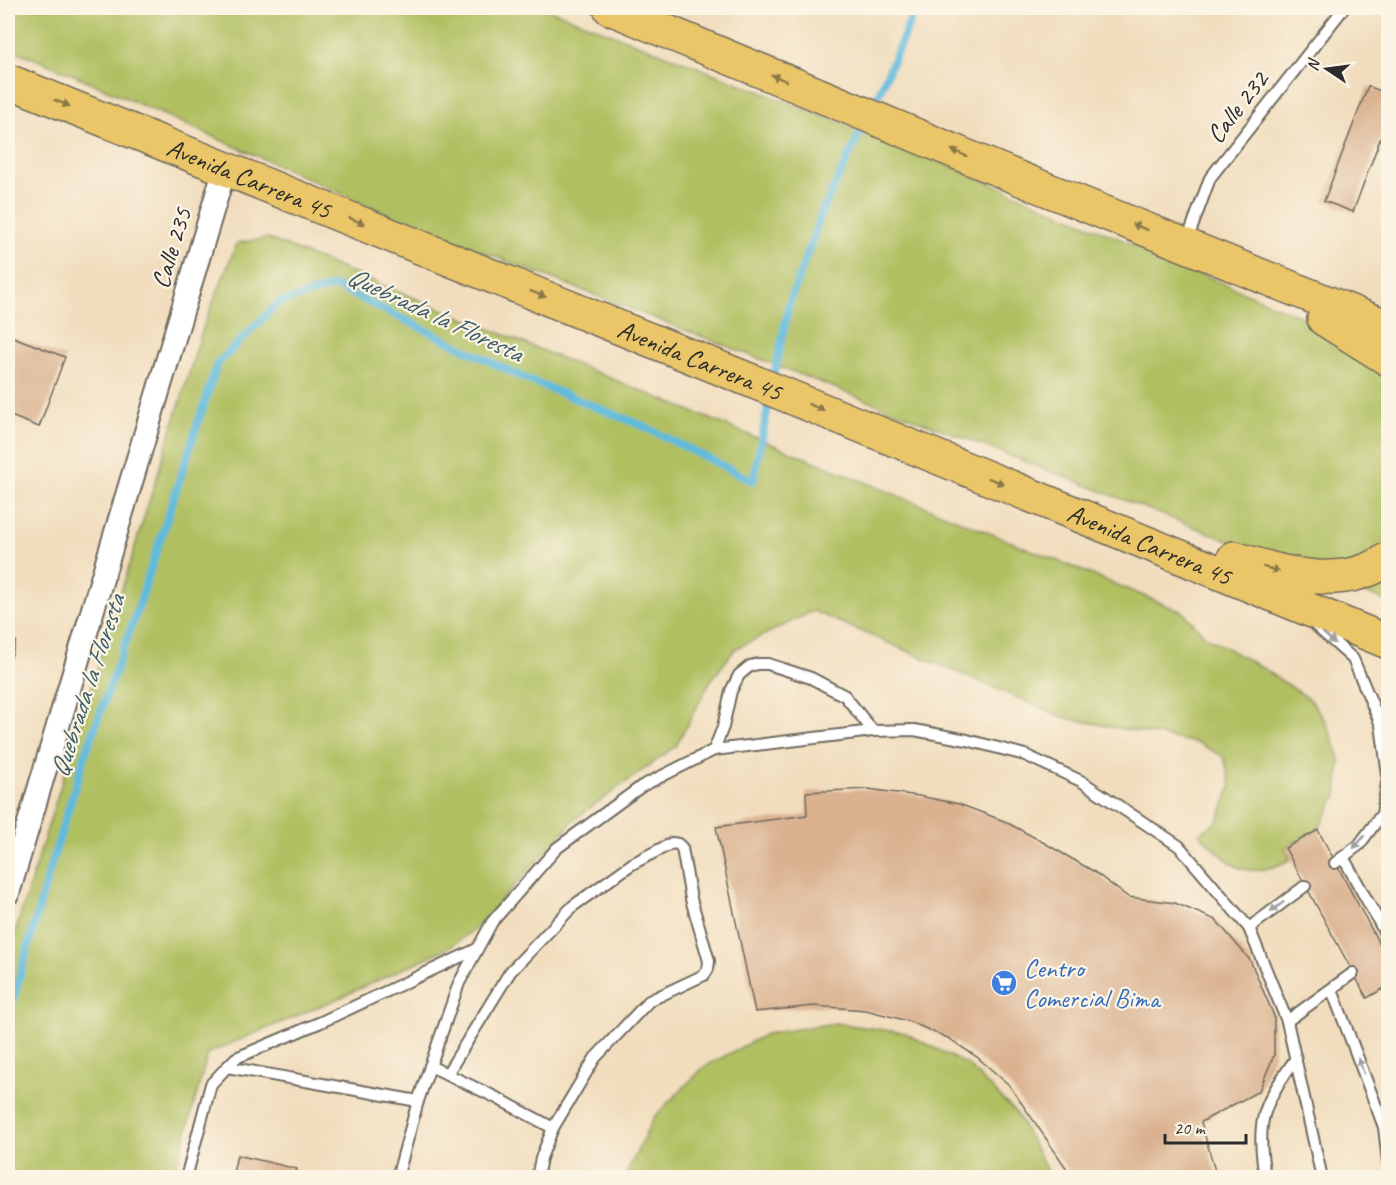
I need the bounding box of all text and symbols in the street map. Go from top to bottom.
north arrow [1297,39,1357,99]
text: N [1303,56,1325,73]
street label: Calle 232 [1199,63,1277,150]
one-way arrow [770,73,788,82]
one-way arrow [53,99,71,108]
street label: Avenida Carrera 45 [162,131,337,227]
one-way arrow [950,148,968,157]
street label: Calle 235 [144,203,200,292]
one-way arrow [348,217,366,226]
one-way arrow [1130,222,1148,232]
water label: Quebrada la Floresta [342,259,530,370]
one-way arrow [529,290,547,299]
street label: Avenida Carrera 45 [613,313,788,409]
one-way arrow [807,403,825,412]
one-way arrow [988,476,1006,486]
street label: Avenida Carrera 45 [1062,496,1238,594]
one-way arrow [1262,565,1280,574]
water label: Quebrada la Floresta [42,589,133,781]
one-way arrow [1321,631,1336,644]
one-way arrow [1352,835,1366,850]
one-way arrow [1269,900,1285,913]
place label: Centro Comercial Bima [1024,952,1162,1015]
supermarket icon: Centro Comercial Bima [989,968,1019,998]
one-way arrow [1356,1057,1365,1075]
scale bar [1165,1107,1246,1145]
text: 20 m [1174,1117,1207,1139]

